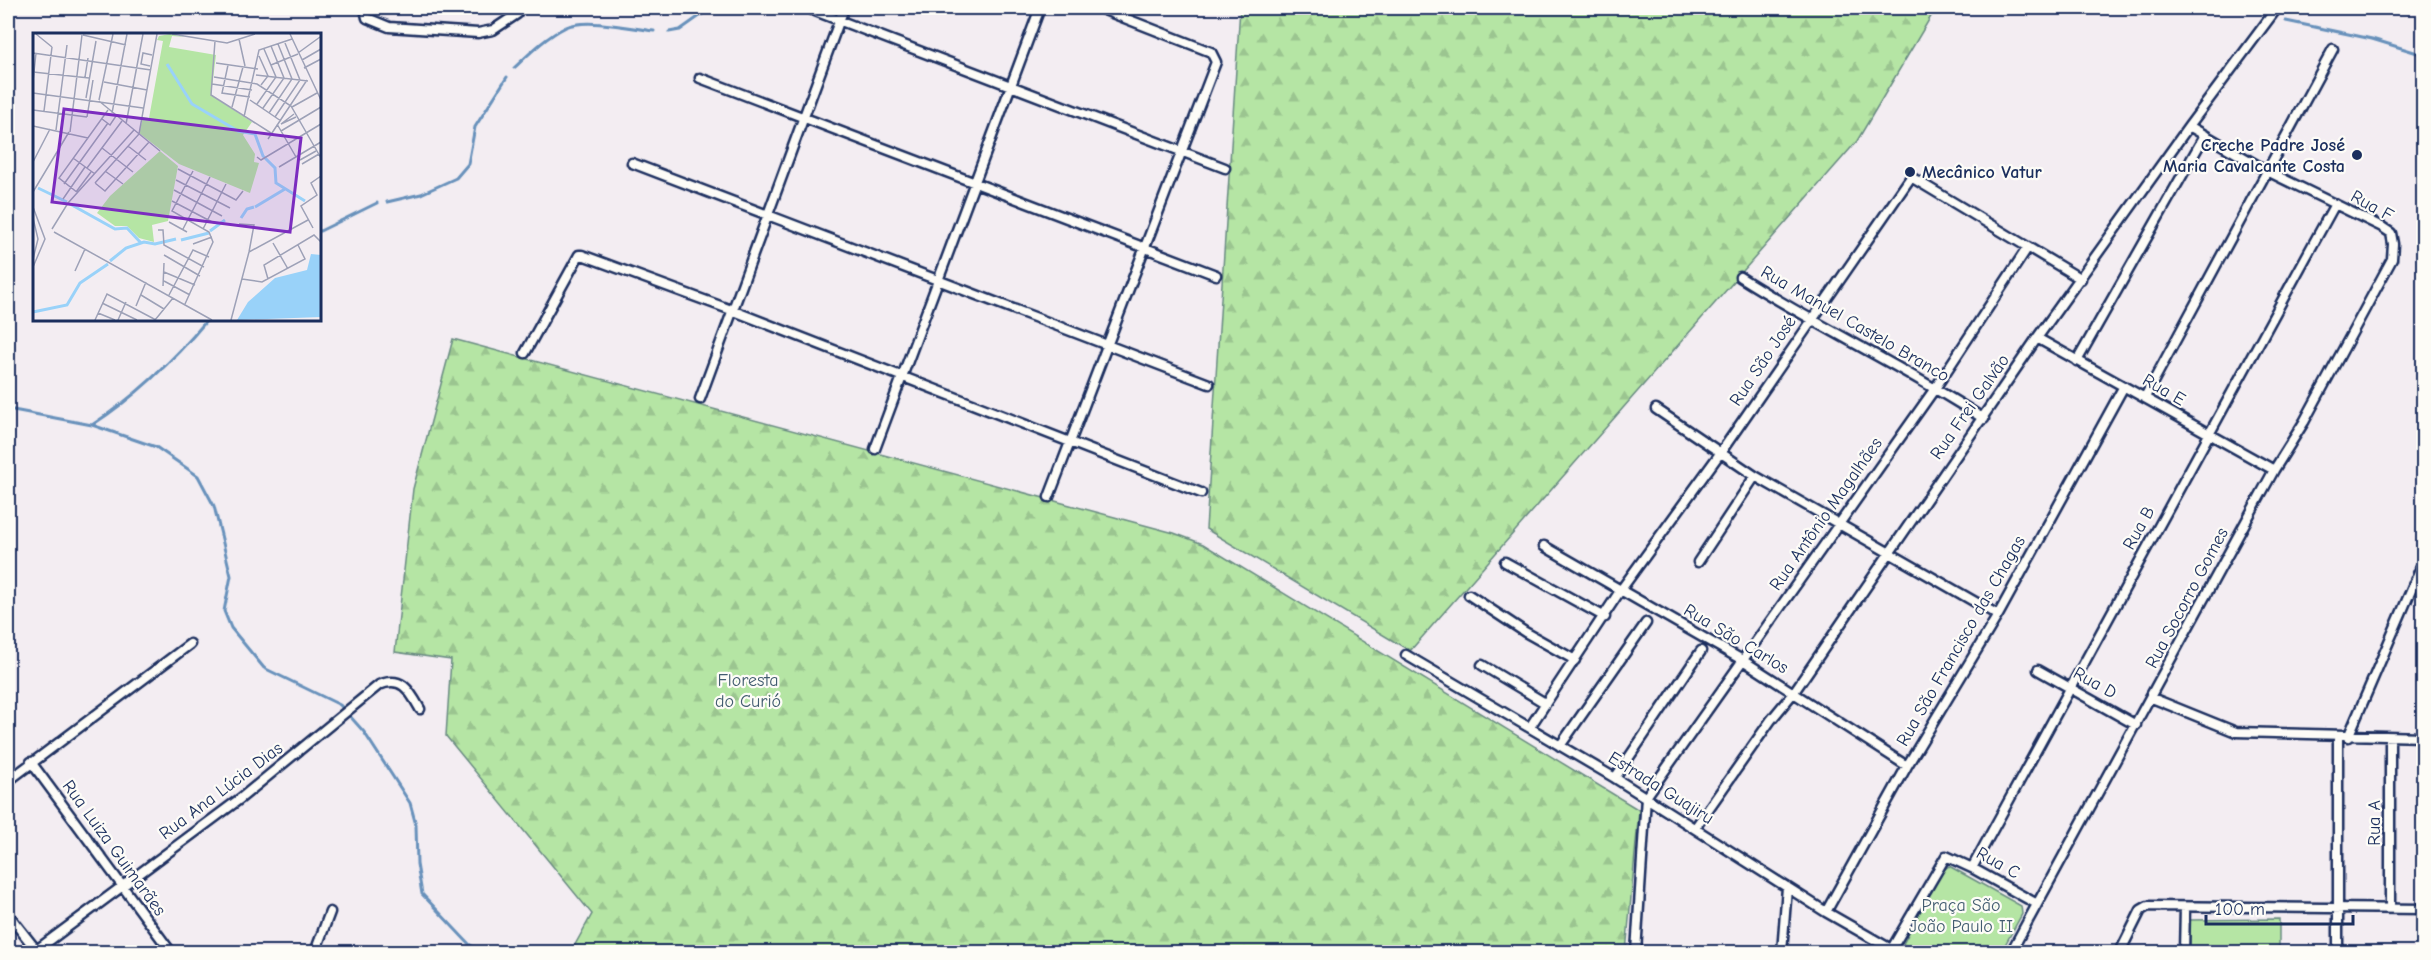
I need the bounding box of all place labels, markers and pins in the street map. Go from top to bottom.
place label: Creche Padre José Maria Cavalcante Costa [2163,135,2345,177]
marker: Creche Padre José Maria Cavalcante Costa [2350,148,2364,162]
place label: Mecânico Vatur [1922,162,2043,183]
marker: Mecânico Vatur [1903,165,1917,179]

